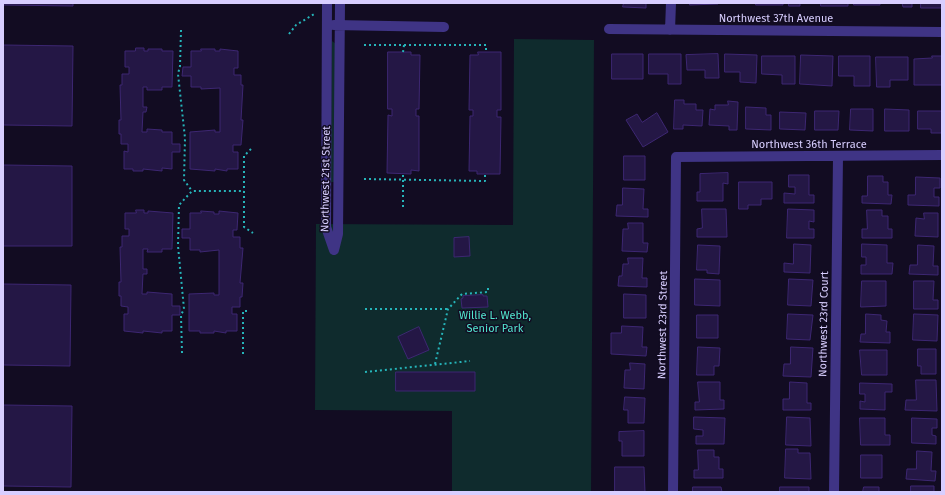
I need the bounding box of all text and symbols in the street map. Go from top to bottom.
street label: Northwest 37th Avenue [719,12,833,26]
street label: Northwest 21st Street [318,126,334,232]
street label: Northwest 36th Terrace [751,138,867,152]
street label: Northwest 23rd Street [655,271,671,379]
street label: Northwest 23rd Court [816,271,832,377]
park label: Willie L. Webb, Senior Park [459,309,531,335]

